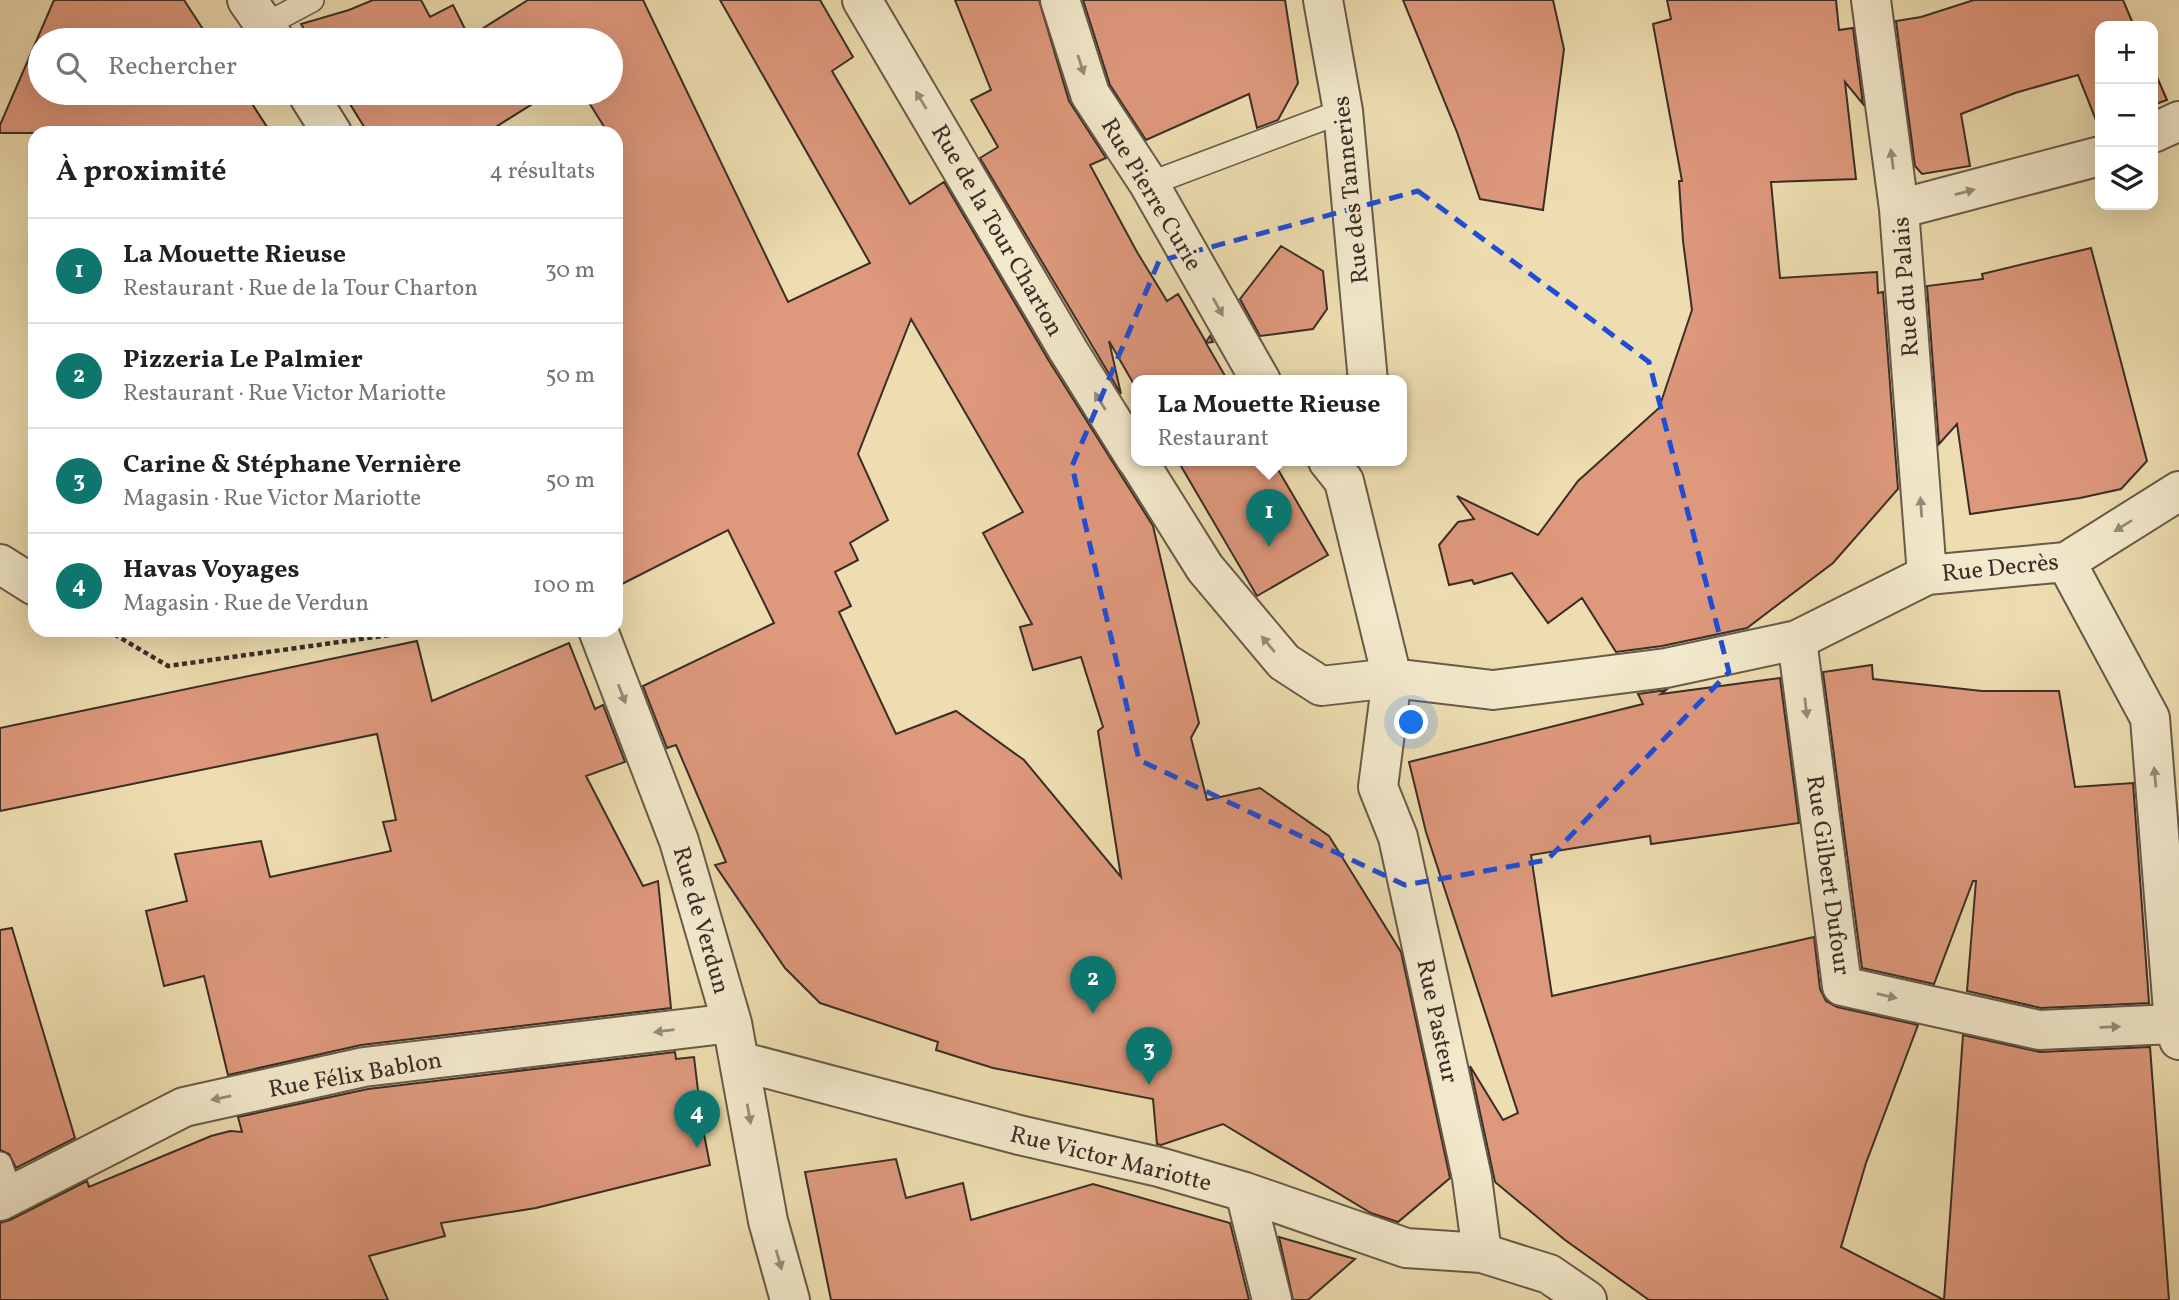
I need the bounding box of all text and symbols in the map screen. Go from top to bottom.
map controls [2095,21,2158,210]
button: + [2095,21,2158,84]
search box [28,28,623,105]
icon: search [52,48,90,86]
text: Rechercher [108,49,237,85]
one-way arrow [1076,55,1087,76]
button: − [2095,84,2158,147]
one-way arrow [915,90,928,109]
street label: Rue des Tanneries [1325,94,1379,286]
street label: Rue Pierre Curie [1091,112,1209,278]
street label: Rue de la Tour Charton [922,119,1071,343]
button: layers [2095,147,2158,210]
one-way arrow [1887,148,1898,170]
text: À proximité [56,151,227,193]
text: 4 résultats [489,156,595,188]
one-way arrow [1954,186,1976,197]
street label: Rue du Palais [1885,216,1929,358]
text: La Mouette Rieuse [123,237,346,273]
text: 1 [74,255,84,287]
text: 30 m [545,255,595,287]
text: Restaurant · Rue de la Tour Charton [123,273,478,305]
one-way arrow [1212,298,1224,317]
text: Pizzeria Le Palmier [123,342,363,378]
text: 2 [73,360,85,392]
text: 50 m [546,360,595,392]
popup [1131,375,1407,466]
text: Restaurant · Rue Victor Mariotte [123,378,446,410]
text: La Mouette Rieuse [1158,387,1381,423]
one-way arrow [1093,391,1106,410]
text: Restaurant [1158,423,1269,455]
text: Carine & Stéphane Vernière [123,447,461,483]
text: 3 [73,465,85,497]
text: 50 m [546,465,595,497]
text: Magasin · Rue Victor Mariotte [123,483,421,515]
pin: 1 [1246,489,1292,547]
one-way arrow [1916,496,1927,518]
one-way arrow [2113,520,2132,533]
street label: Rue Decrès [1940,546,2060,592]
text: Havas Voyages [123,552,300,588]
text: 4 [72,570,86,602]
text: 100 m [533,570,595,602]
text: Magasin · Rue de Verdun [123,588,369,620]
one-way arrow [1261,635,1276,652]
one-way arrow [617,683,628,704]
one-way arrow [1801,697,1812,719]
your location [1394,705,1428,739]
one-way arrow [2149,766,2160,788]
street label: Rue Gilbert Dufour [1796,773,1858,977]
street label: Rue de Verdun [663,843,737,998]
pin: 2 [1070,956,1116,1014]
street label: Rue Pasteur [1406,957,1466,1086]
one-way arrow [1876,990,1898,1001]
one-way arrow [2100,1021,2122,1032]
one-way arrow [653,1025,675,1036]
pin: 3 [1126,1027,1172,1085]
street label: Rue Félix Bablon [266,1044,445,1108]
pin: 4 [674,1090,720,1148]
one-way arrow [210,1093,232,1104]
one-way arrow [743,1103,754,1125]
street label: Rue Victor Mariotte [1006,1118,1215,1201]
one-way arrow [774,1250,785,1272]

